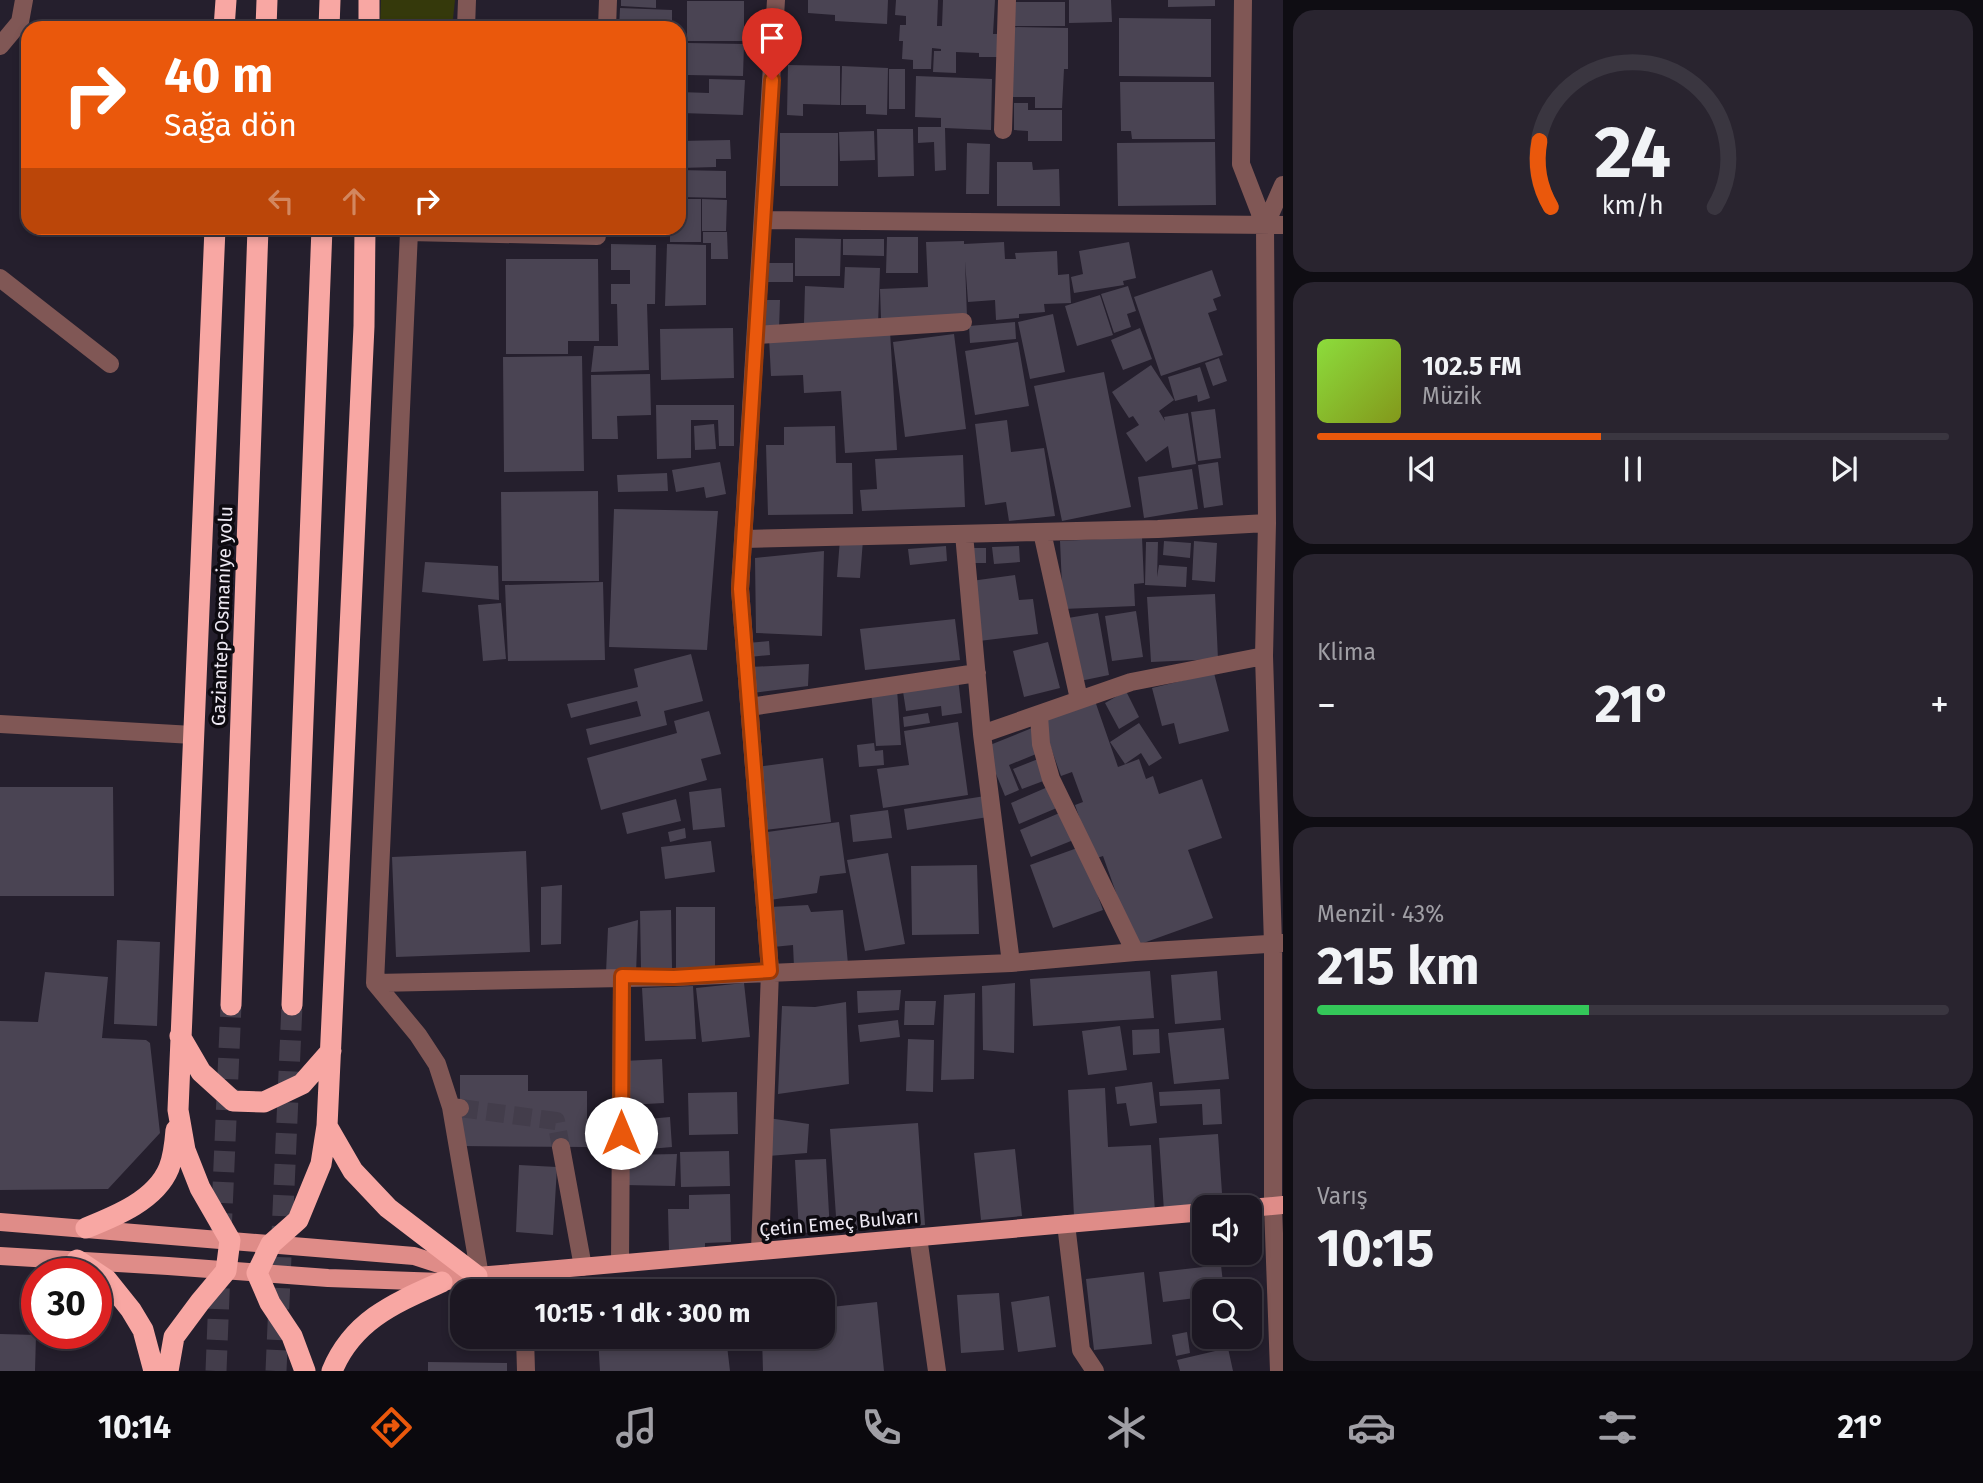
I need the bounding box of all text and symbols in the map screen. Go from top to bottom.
pin [742,8,802,80]
icon: arrive [753,19,791,57]
text: 40 m [164,46,273,105]
icon: right [49,49,140,140]
text: Sağa dön [164,106,297,144]
text: 24 [1595,109,1671,196]
icon: left [262,182,300,220]
icon: ahead [335,182,373,220]
icon: right [408,182,446,220]
text: km/h [1602,191,1664,221]
text: 102.5 FM [1422,351,1521,382]
text: Müzik [1422,382,1482,410]
icon: previous [1403,450,1441,488]
icon: pause [1614,450,1652,488]
icon: next [1825,450,1863,488]
street label: Gaziantep-Osmaniye yolu [207,506,237,726]
text: Klima [1317,638,1376,666]
text: 21° [1595,673,1672,736]
text: − [1317,682,1336,728]
text: + [1930,682,1949,728]
text: Menzil · 43% [1317,900,1444,928]
text: 215 km [1317,935,1480,998]
position arrow [584,1096,658,1170]
text: Varış [1317,1182,1368,1210]
map controls [1192,1195,1262,1349]
button: sound [1192,1195,1262,1265]
street label: Çetin Emeç Bulvarı [758,1205,920,1241]
text: 10:15 [1317,1217,1434,1280]
speed limit sign: 30 [21,1258,112,1349]
button: search [1192,1279,1262,1349]
text: 10:15 · 1 dk · 300 m [534,1298,751,1329]
icon: directions [367,1403,416,1452]
icon: music [612,1403,661,1452]
icon: phone [857,1403,906,1452]
icon: climate [1102,1403,1151,1452]
icon: car [1347,1403,1396,1452]
icon: filters [1593,1403,1642,1452]
text: 10:14 [98,1408,171,1446]
text: 21° [1838,1408,1885,1446]

